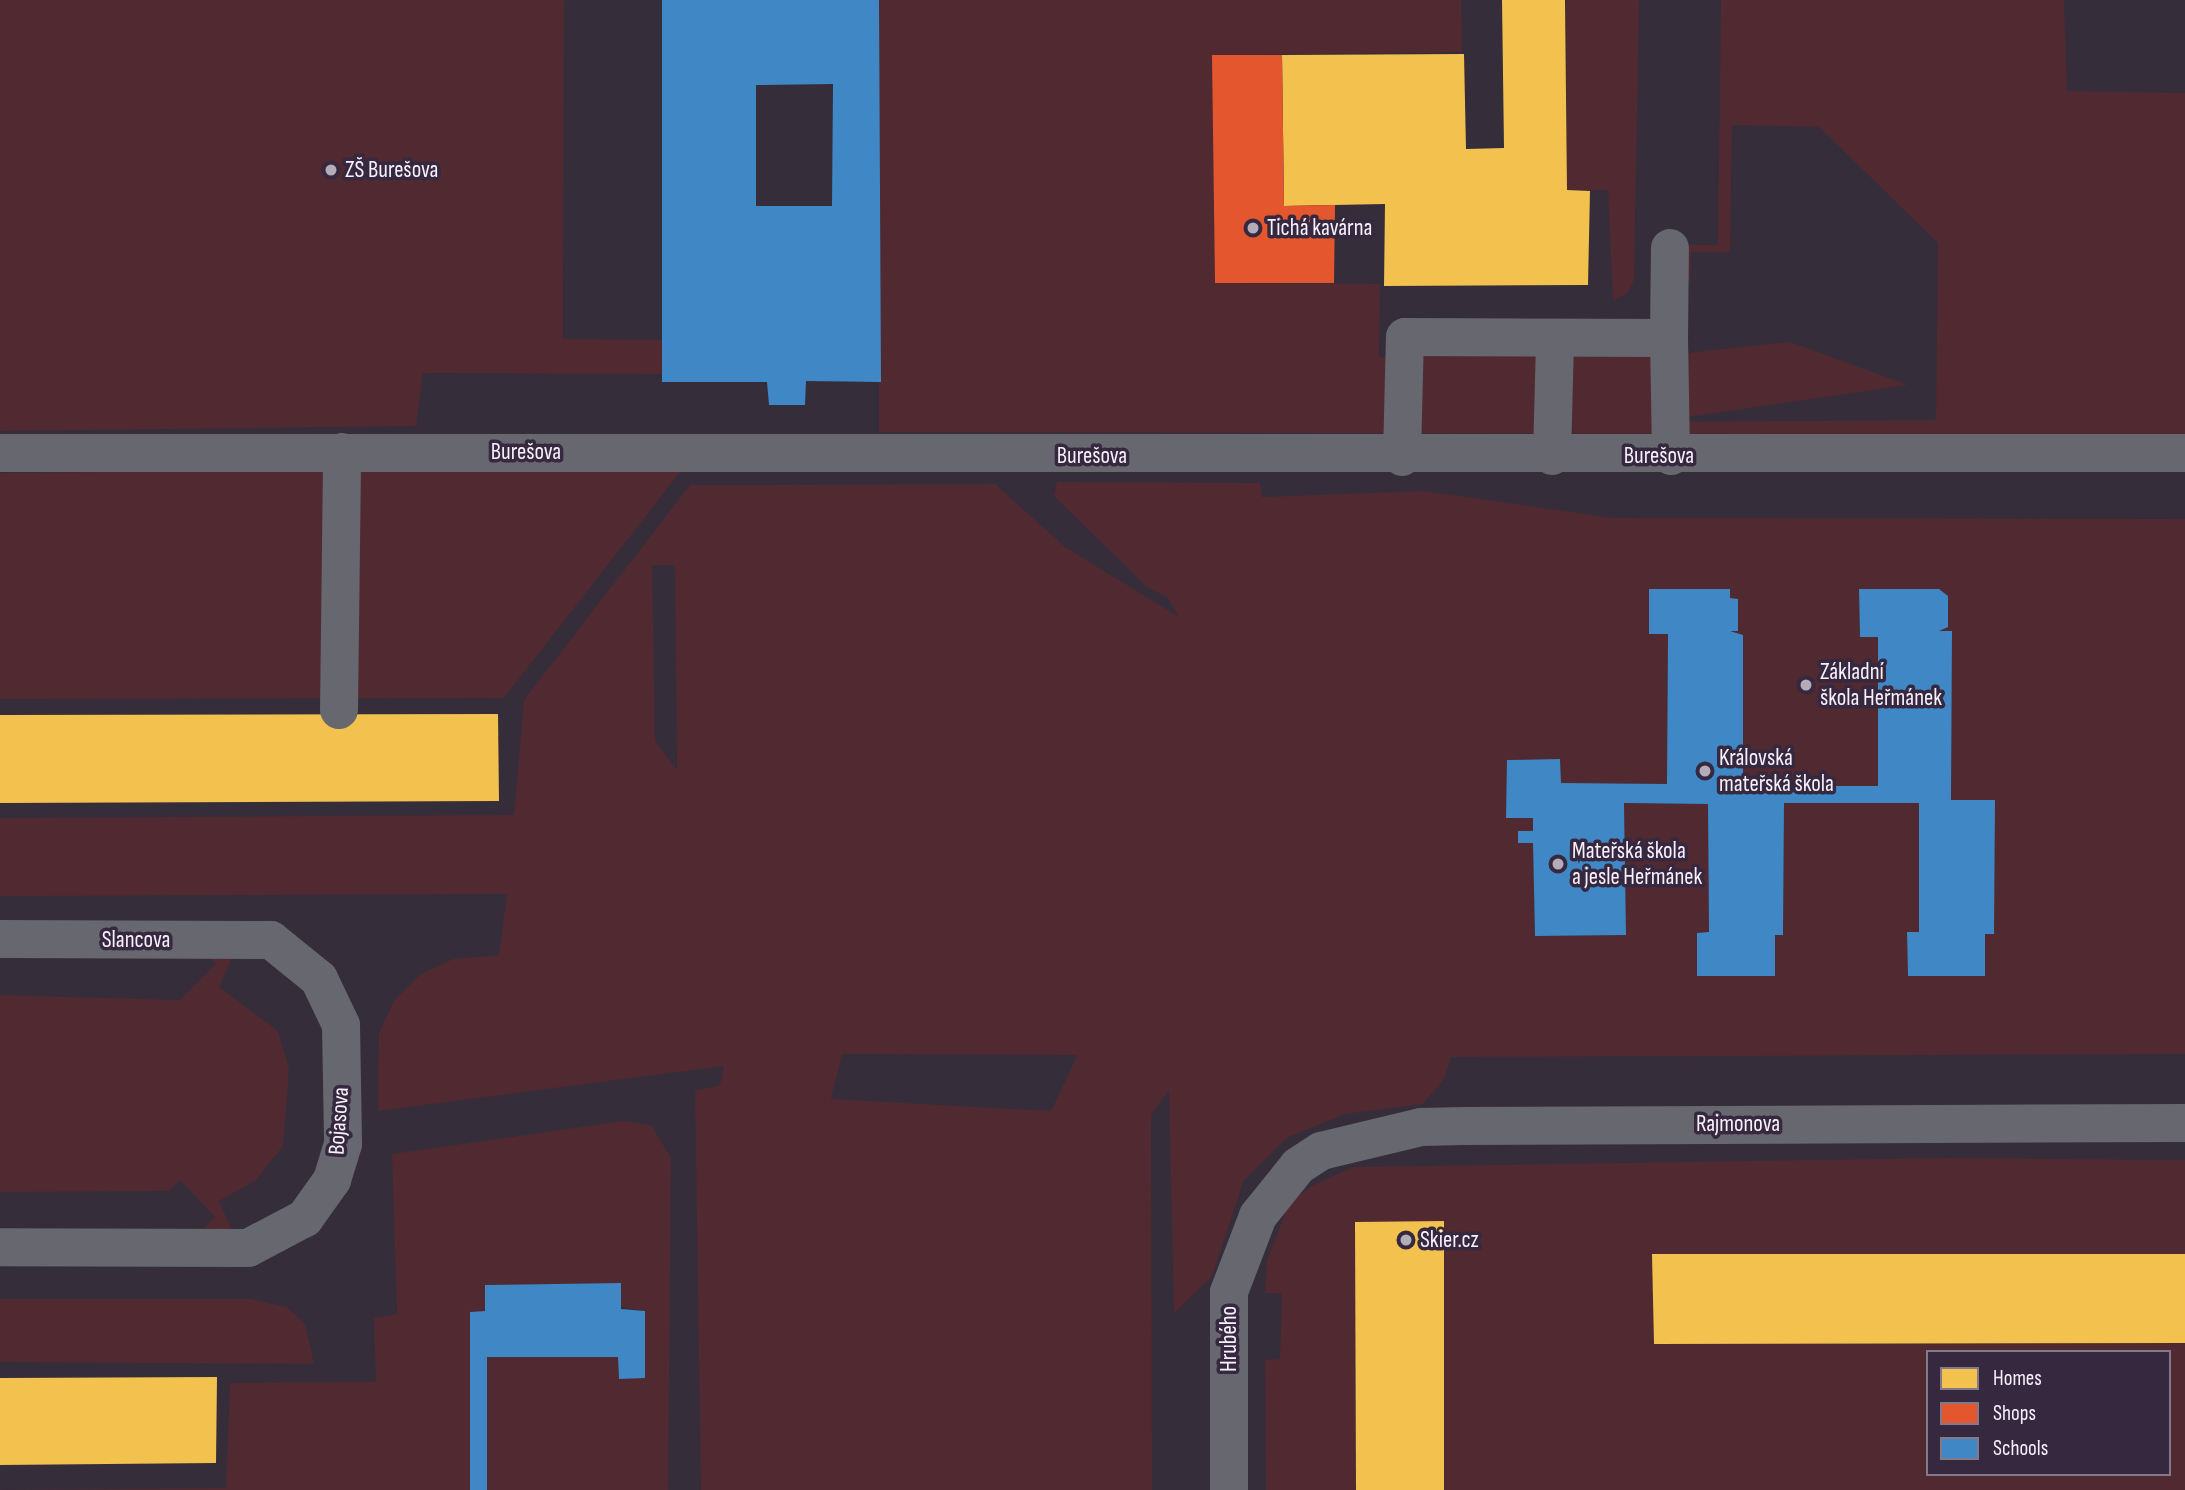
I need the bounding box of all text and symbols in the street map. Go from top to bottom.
place label: ZŠ Burešova [345,156,438,184]
marker: ZŠ Burešova [323,162,339,178]
place label: Tichá kavárna [1267,214,1372,242]
marker: Tichá kavárna [1245,220,1261,236]
street label: Burešova [491,438,561,466]
street label: Burešova [1057,442,1127,470]
street label: Burešova [1624,442,1694,470]
place label: Základní škola Heřmánek [1820,658,1942,712]
marker: Základní škola Heřmánek [1798,677,1814,693]
place label: Královská mateřská škola [1719,744,1834,798]
marker: Královská mateřská škola [1697,763,1713,779]
place label: Mateřská škola a jesle Heřmánek [1572,837,1702,891]
marker: Mateřská škola a jesle Heřmánek [1550,856,1566,872]
street label: Slancova [102,926,170,954]
street label: Bojasova [323,1086,355,1156]
street label: Rajmonova [1696,1110,1780,1138]
place label: Skier.cz [1420,1226,1479,1254]
marker: Skier.cz [1398,1232,1414,1248]
street label: Hrubého [1215,1306,1243,1372]
legend [1926,1350,2171,1476]
text: Homes [1993,1366,2042,1391]
text: Shops [1993,1401,2036,1426]
text: Schools [1993,1436,2048,1461]

